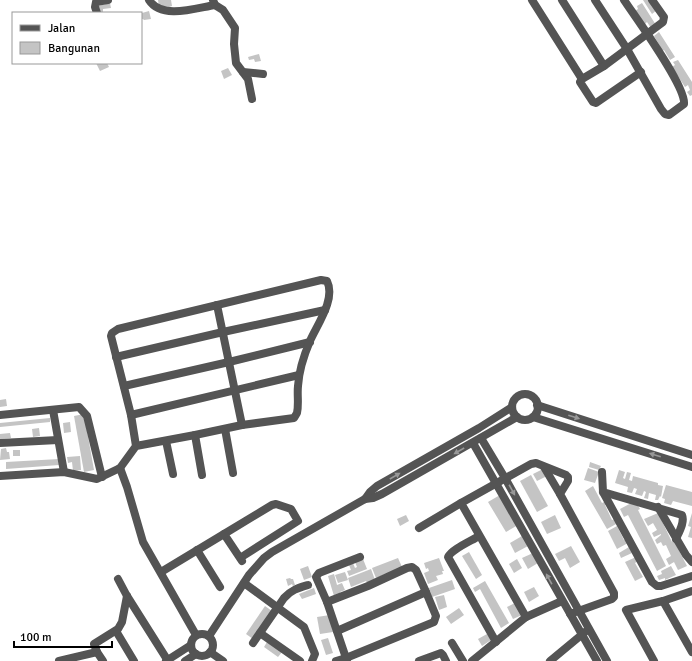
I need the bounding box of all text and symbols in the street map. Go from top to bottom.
legend [12,12,142,64]
text: Jalan [48,21,75,36]
text: Bangunan [48,41,100,56]
one-way arrow [569,414,581,420]
one-way arrow [453,447,465,454]
one-way arrow [648,452,660,458]
one-way arrow [389,472,401,479]
one-way arrow [508,484,515,496]
one-way arrow [546,573,553,585]
scale bar [14,623,112,649]
text: 100 m [20,630,52,645]

